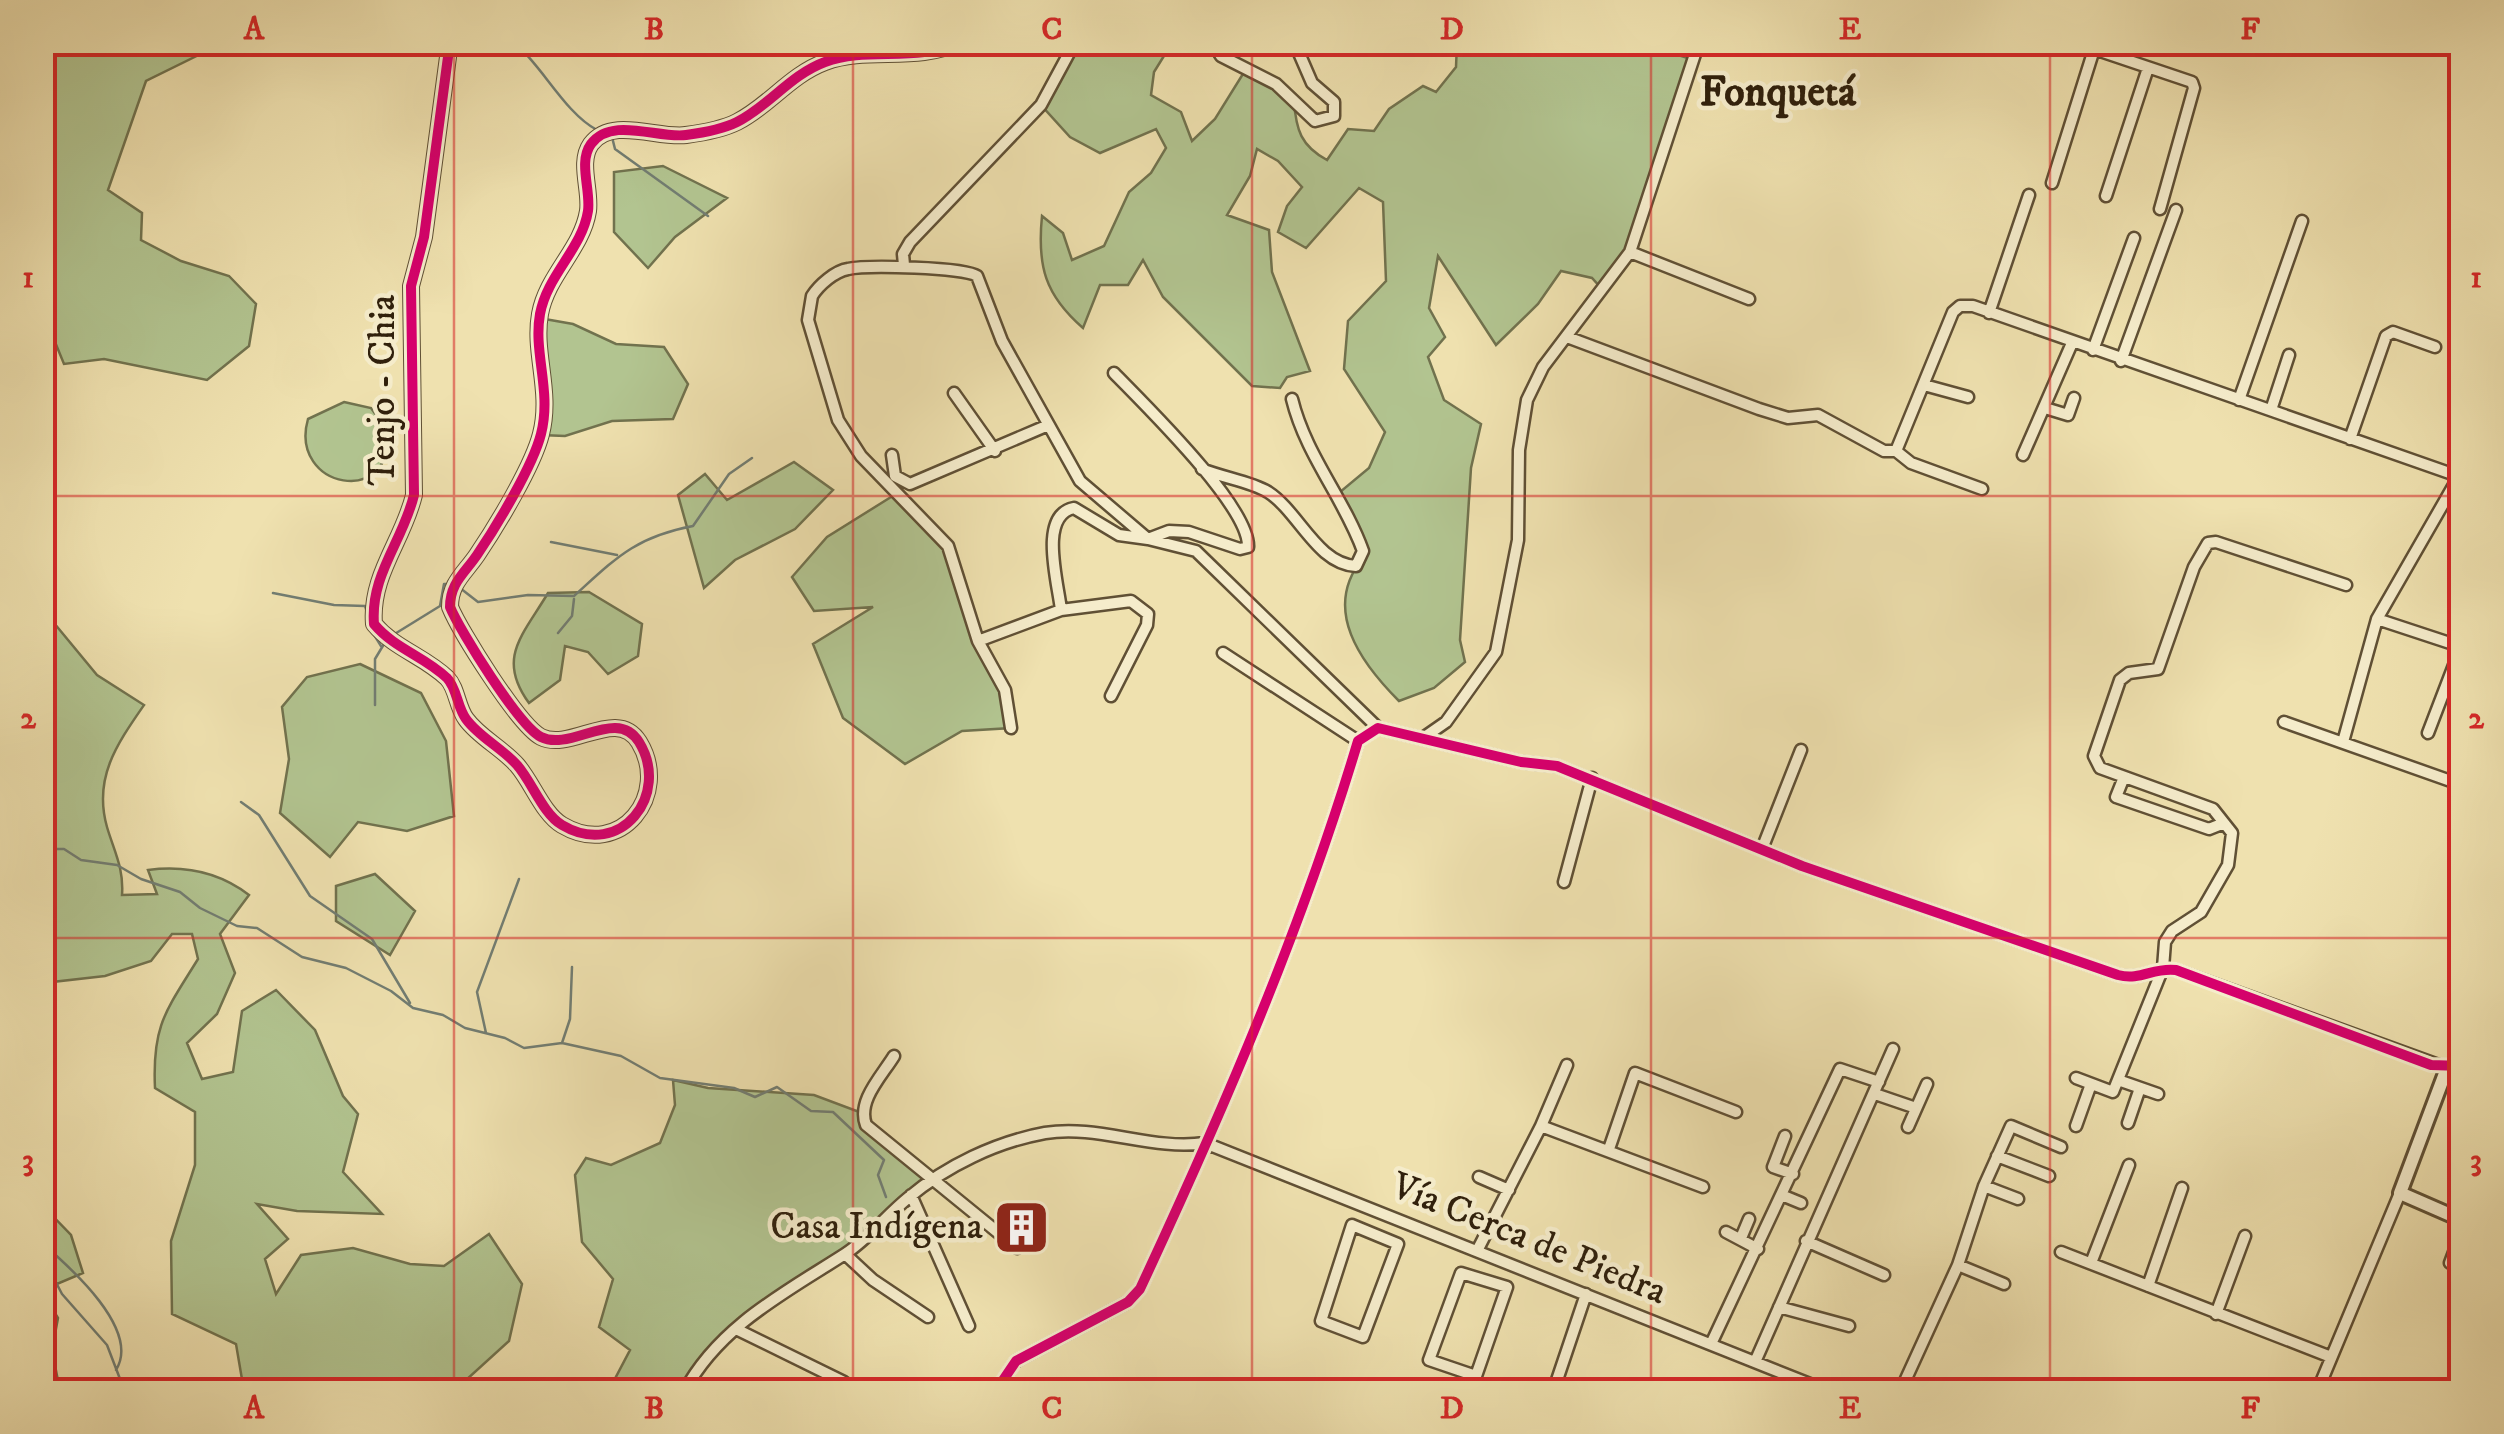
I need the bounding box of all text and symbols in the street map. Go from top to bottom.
text: A [243,10,266,50]
text: B [644,10,664,50]
text: C [1041,10,1063,50]
text: D [1440,10,1464,50]
text: E [1839,10,1862,50]
text: F [2240,10,2260,50]
district label: Fonquetá [1700,67,1857,119]
text: 1 [22,258,34,298]
text: 1 [2470,258,2482,298]
street label: Tenjo - Chia [359,294,407,486]
text: 2 [20,699,36,739]
text: 2 [2468,699,2484,739]
text: 3 [22,1141,34,1181]
text: 3 [2470,1141,2482,1181]
street label: Vía Cerca de Piedra [1384,1162,1674,1316]
building icon: Casa Indígena [992,1197,1052,1257]
place label: Casa Indígena [770,1203,983,1251]
text: A [243,1389,266,1429]
text: B [644,1389,664,1429]
text: C [1041,1389,1063,1429]
text: D [1440,1389,1464,1429]
text: E [1839,1389,1862,1429]
text: F [2240,1389,2260,1429]

